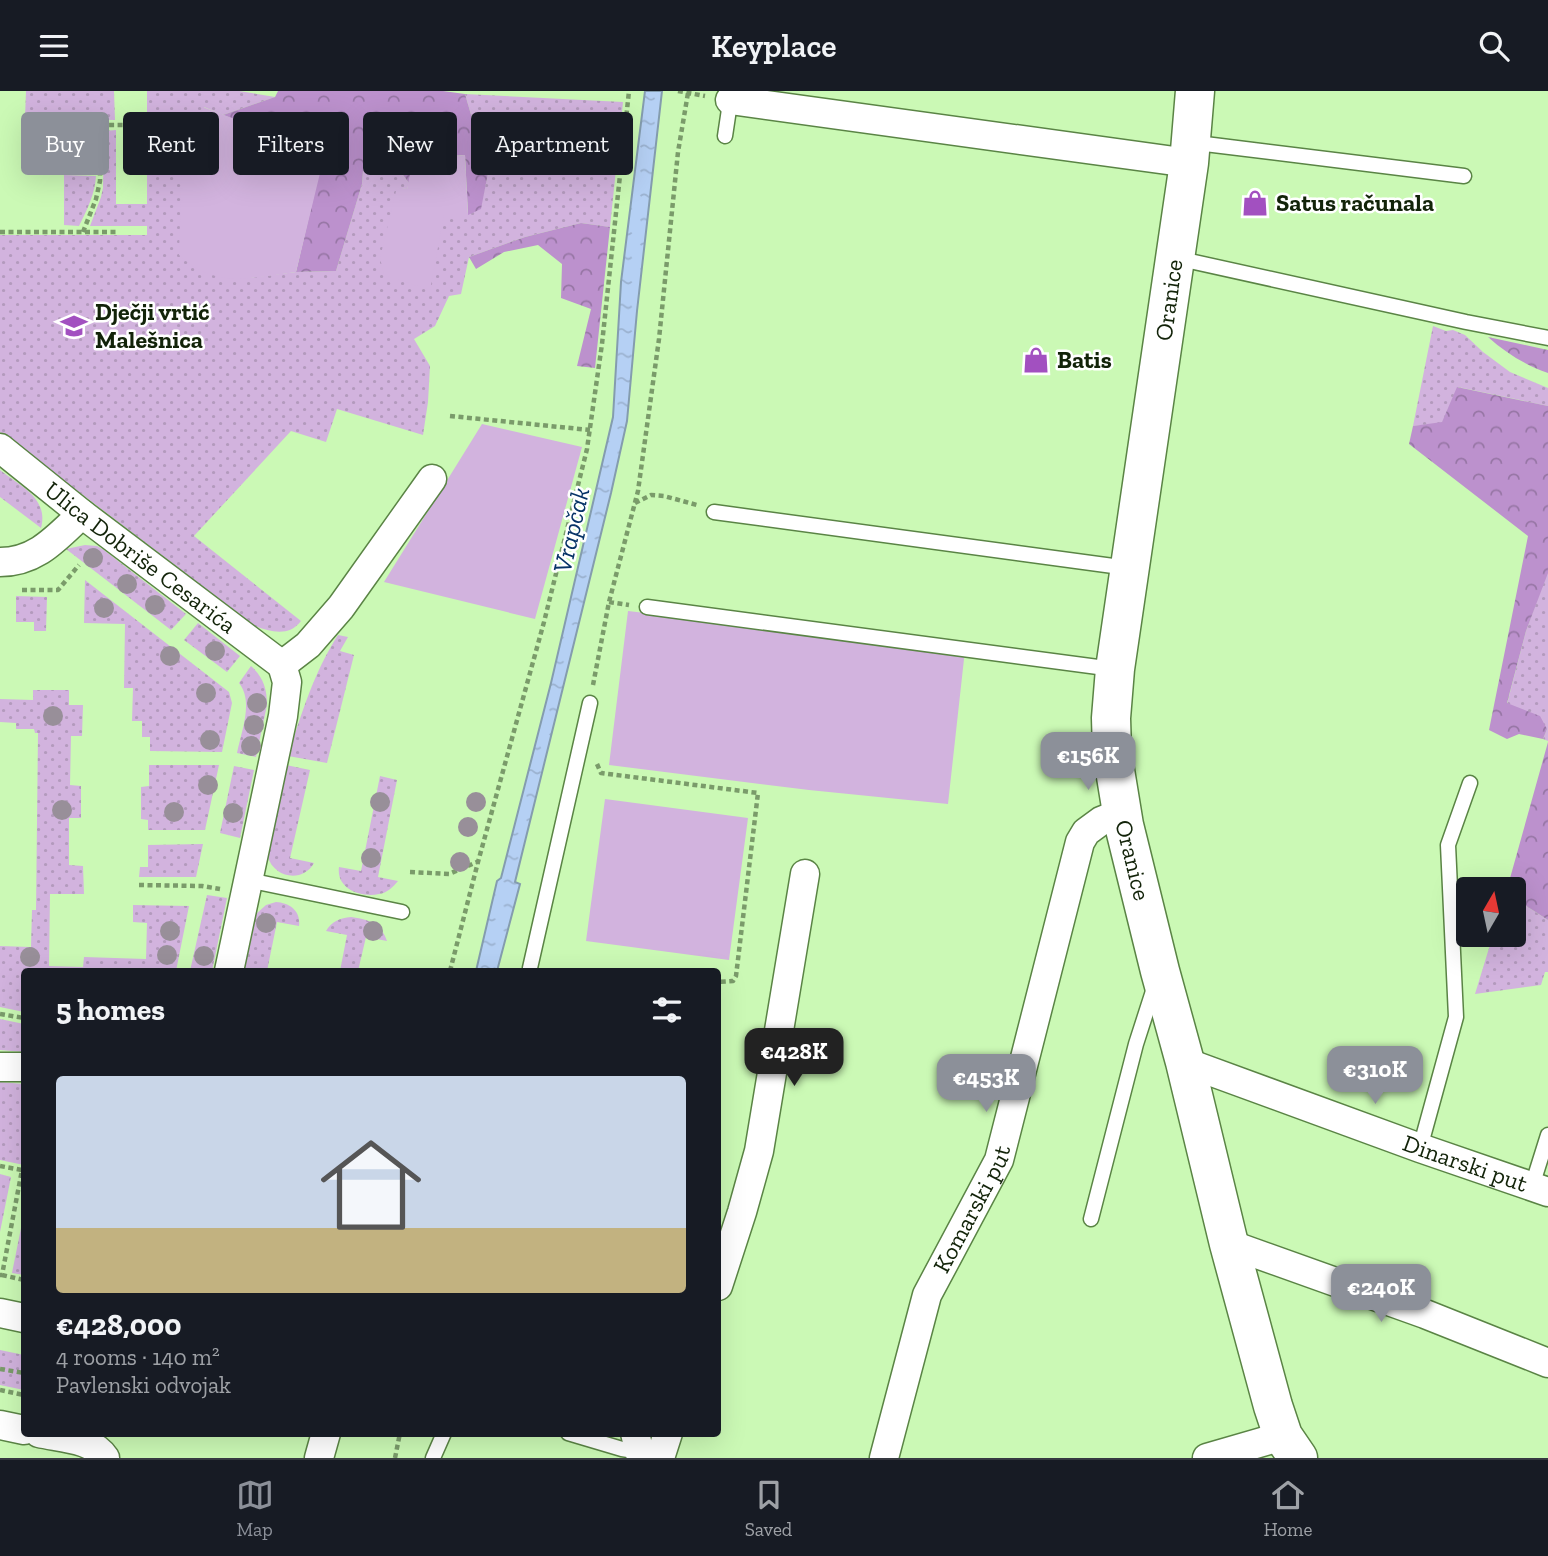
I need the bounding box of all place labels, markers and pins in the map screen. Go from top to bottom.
shop icon: Satus računala [1240,188,1270,218]
place label: Satus računala [1276,188,1434,217]
place label: Dječji vrtić Malešnica [95,297,210,354]
school or university icon: Dječji vrtić Malešnica [59,311,89,341]
shop icon: Batis [1021,345,1051,375]
place label: Batis [1057,345,1112,374]
pin: €156K [1039,733,1137,792]
pin: €428K [745,1028,843,1088]
pin: €310K [1326,1047,1424,1106]
pin: €453K [937,1055,1035,1114]
pin: €240K [1332,1265,1430,1324]

